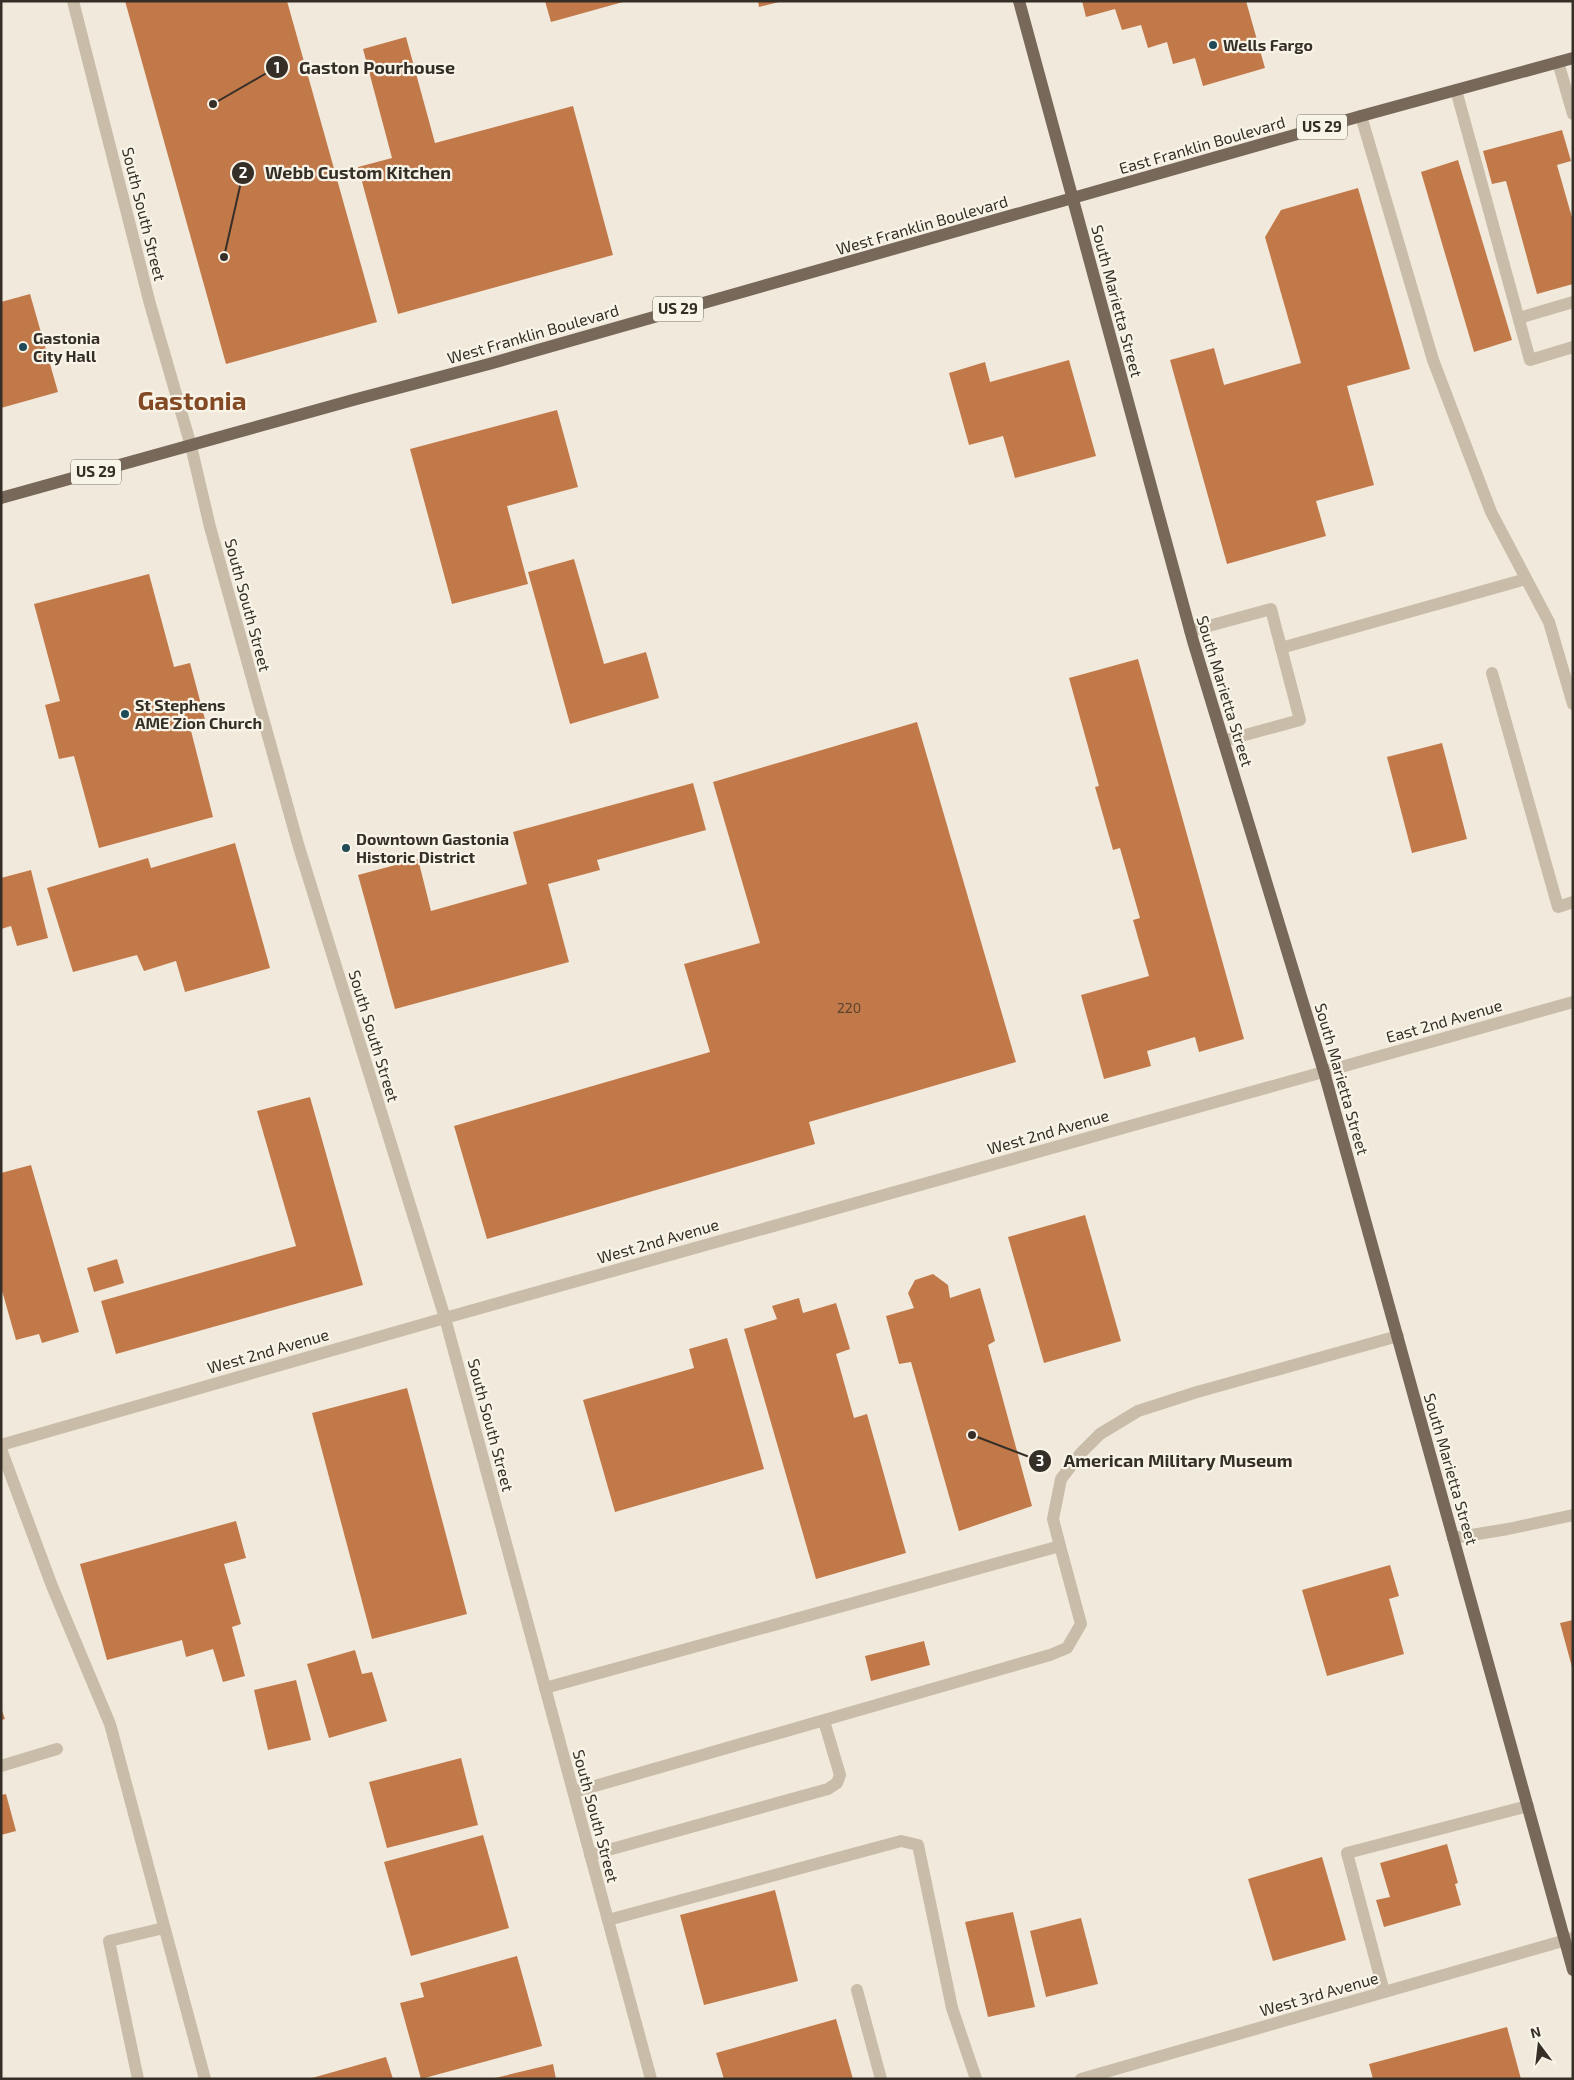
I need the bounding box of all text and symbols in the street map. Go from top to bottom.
place label: Wells Fargo [1223,35,1313,54]
marker: Wells Fargo [1207,39,1219,51]
callout: Gaston Pourhouse [264,51,465,84]
text: Gaston Pourhouse [299,56,455,78]
text: 1 [274,58,280,76]
street label: East Franklin Boulevard [1117,112,1287,177]
road number: US 29 [1297,114,1347,140]
street label: South South Street [119,145,170,283]
callout: Webb Custom Kitchen [230,157,461,190]
text: Webb Custom Kitchen [265,161,451,183]
text: 2 [239,163,248,181]
street label: West Franklin Boulevard [834,191,1010,258]
street label: South Marietta Street [1088,223,1147,379]
road number: US 29 [653,296,703,322]
street label: West Franklin Boulevard [445,300,621,367]
place label: Gastonia City Hall [33,328,100,366]
marker: Gastonia City Hall [17,341,29,353]
district label: Gastonia [137,384,247,415]
road number: US 29 [71,460,121,484]
street label: South South Street [222,536,275,673]
street label: South Marietta Street [1193,613,1258,769]
place label: St Stephens AME Zion Church [135,695,262,732]
marker: St Stephens AME Zion Church [119,708,131,720]
place label: Downtown Gastonia Historic District [356,829,509,866]
marker: Downtown Gastonia Historic District [340,842,352,854]
street label: South South Street [345,968,404,1104]
street label: East 2nd Avenue [1384,995,1504,1046]
house number: 220 [837,999,861,1016]
street label: South Marietta Street [1312,1001,1373,1157]
street label: West 2nd Avenue [985,1105,1111,1158]
street label: West 2nd Avenue [595,1214,721,1267]
street label: West 2nd Avenue [205,1324,331,1377]
street label: South South Street [465,1356,518,1493]
street label: South Marietta Street [1421,1391,1482,1547]
callout: American Military Museum [1028,1444,1303,1477]
text: American Military Museum [1063,1449,1293,1471]
text: 3 [1036,1451,1044,1469]
street label: South South Street [570,1747,623,1884]
street label: West 3rd Avenue [1257,1968,1380,2020]
north arrow [1514,2020,1564,2070]
text: N [1528,2022,1543,2041]

